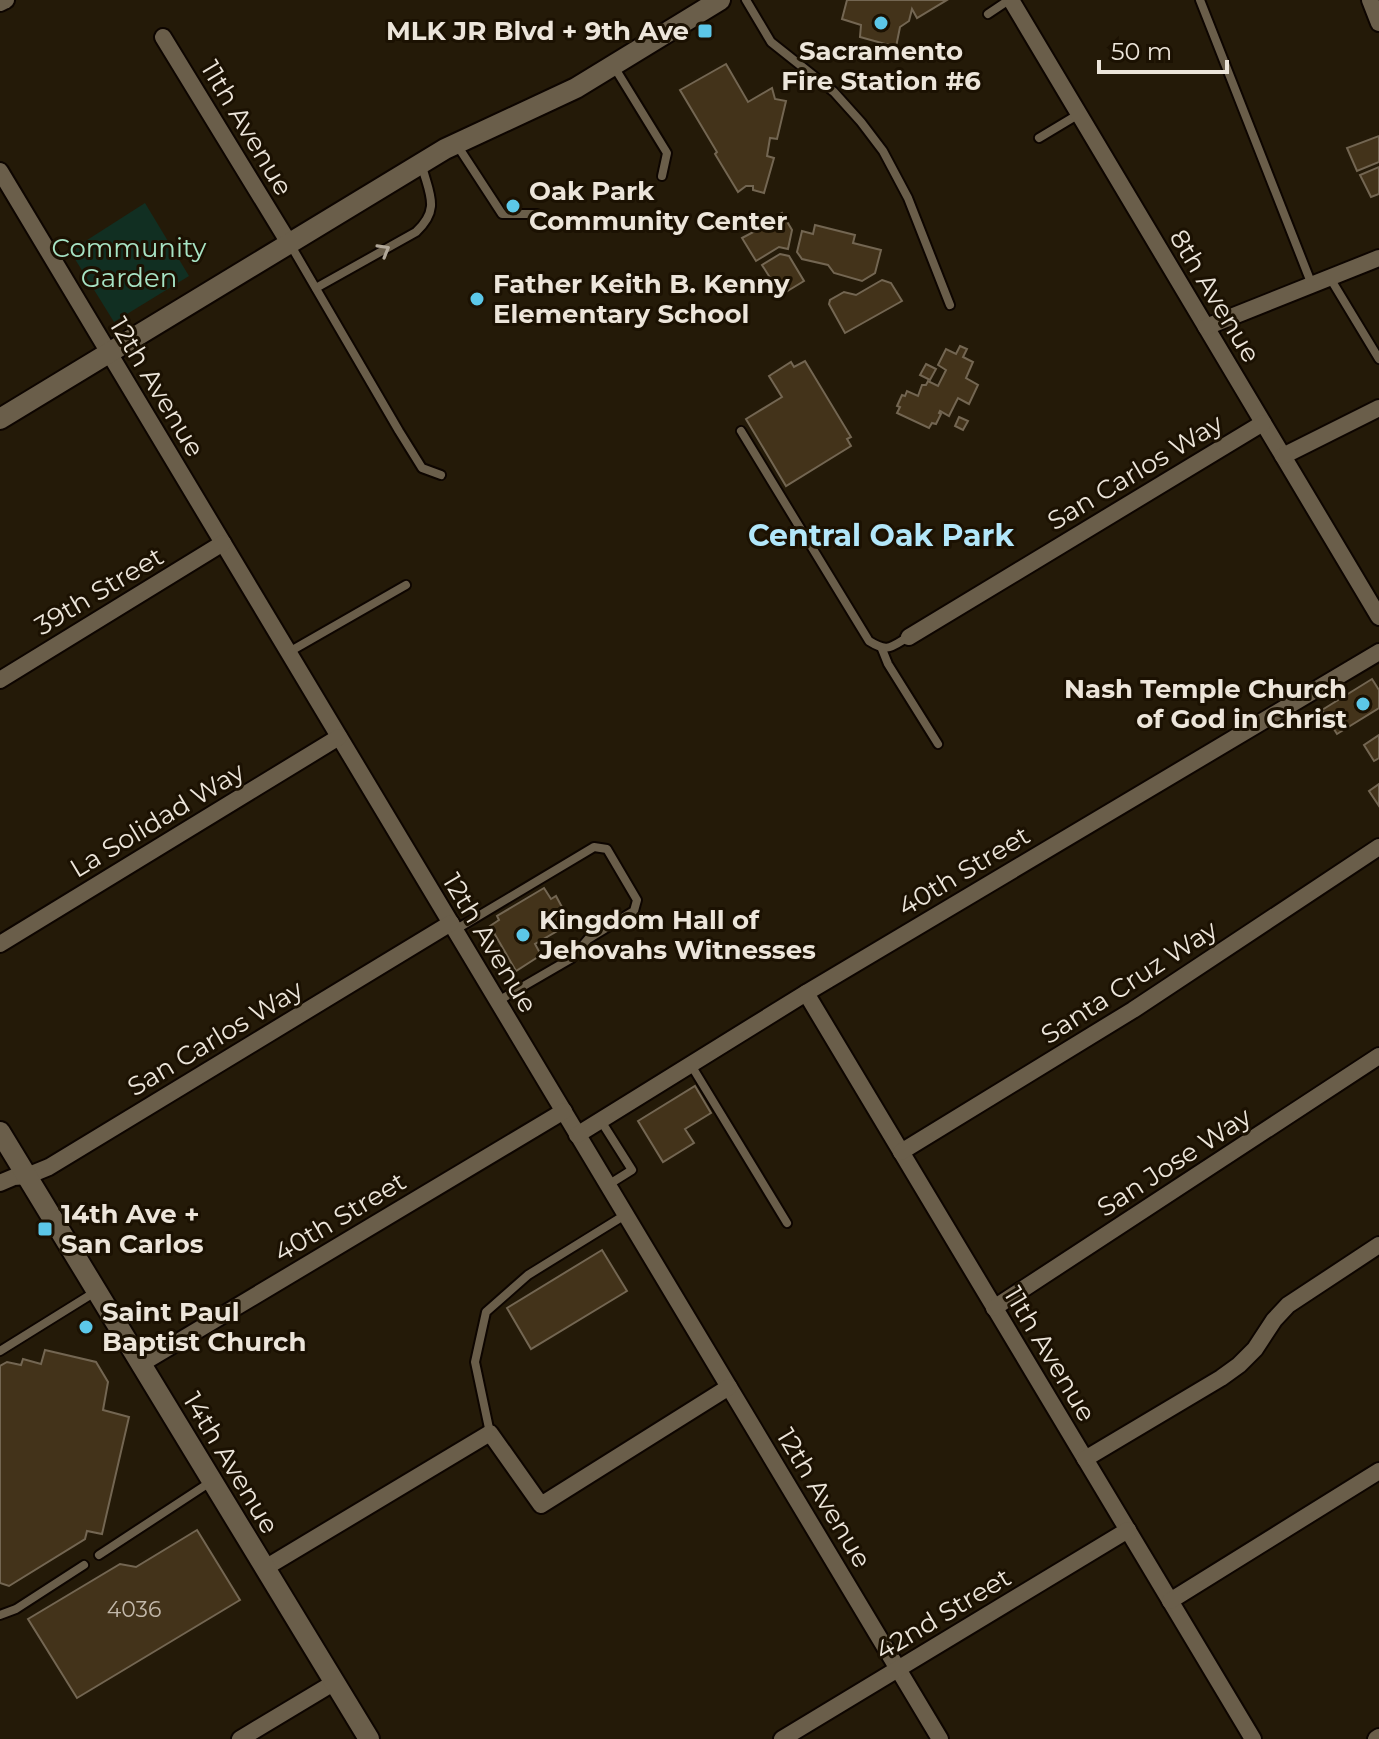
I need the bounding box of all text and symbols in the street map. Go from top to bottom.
marker: Sacramento Fire Station #6 [872,14,890,32]
place label: MLK JR Blvd + 9th Ave [386,15,689,47]
marker: MLK JR Blvd + 9th Ave [696,22,714,40]
scale bar [1099,24,1227,74]
place label: Sacramento Fire Station #6 [781,35,981,97]
text: 50 m [1111,37,1172,66]
street label: 11th Avenue [194,55,300,201]
place label: Oak Park Community Center [529,175,787,237]
marker: Oak Park Community Center [504,197,522,215]
street label: 8th Avenue [1163,224,1267,368]
park label: Community Garden [52,232,207,294]
one-way arrow [375,244,390,260]
place label: Father Keith B. Kenny Elementary School [493,268,790,330]
marker: Father Keith B. Kenny Elementary School [468,290,486,308]
street label: 12th Avenue [103,311,211,463]
street label: San Carlos Way [1042,407,1229,537]
district label: Central Oak Park [748,517,1014,554]
street label: 39th Street [29,540,169,642]
place label: Nash Temple Church of God in Christ [1064,673,1347,735]
marker: Nash Temple Church of God in Christ [1354,695,1372,713]
street label: La Solidad Way [64,755,251,885]
street label: 40th Street [892,819,1036,923]
street label: 12th Avenue [436,867,544,1019]
place label: Kingdom Hall of Jehovahs Witnesses [538,904,816,966]
street label: Santa Cruz Way [1035,913,1224,1051]
marker: Kingdom Hall of Jehovahs Witnesses [514,926,532,944]
street label: San Carlos Way [122,973,309,1103]
street label: San Jose Way [1091,1100,1258,1224]
street label: 40th Street [268,1165,412,1269]
place label: 14th Ave + San Carlos [61,1198,204,1260]
marker: 14th Ave + San Carlos [36,1220,54,1238]
street label: 11th Avenue [997,1281,1103,1427]
place label: Saint Paul Baptist Church [102,1296,306,1358]
marker: Saint Paul Baptist Church [77,1318,95,1336]
street label: 14th Avenue [176,1386,286,1540]
street label: 12th Avenue [770,1422,878,1574]
street label: 42nd Street [869,1561,1017,1667]
house number: 4036 [107,1596,161,1623]

